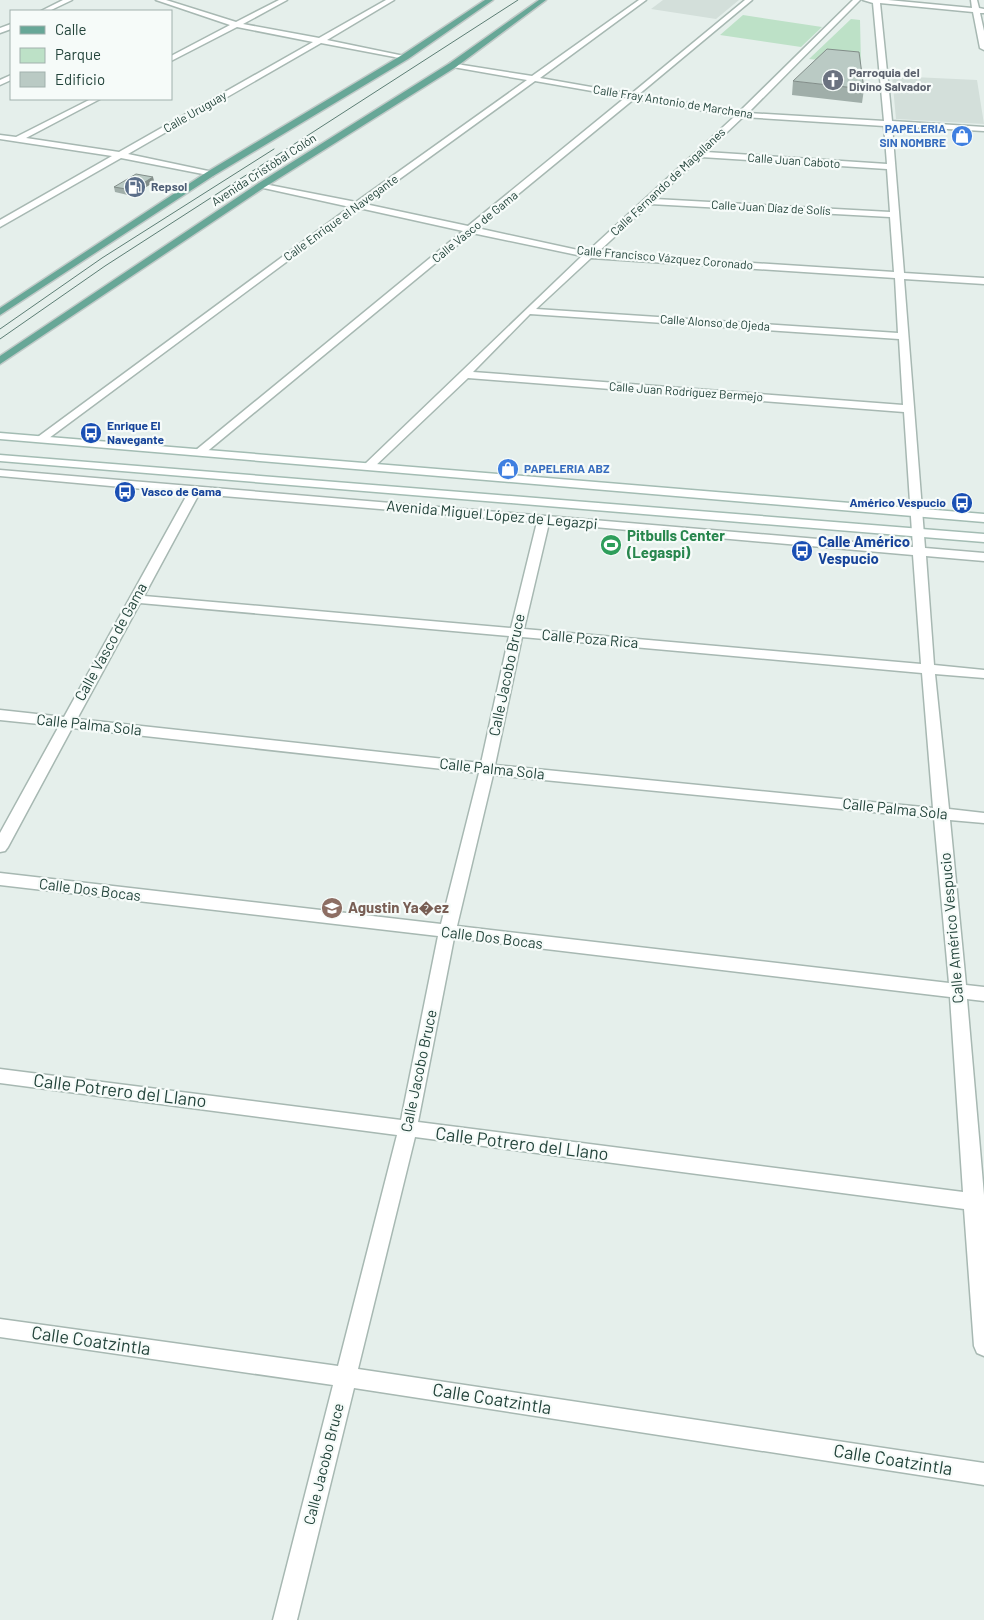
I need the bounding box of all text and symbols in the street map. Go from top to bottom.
legend [10,10,172,100]
text: Calle [55,20,87,38]
text: Parque [55,45,101,63]
place label: Parroquia del Divino Salvador [849,65,931,93]
church icon: Parroquia del Divino Salvador [821,68,845,92]
text: Edificio [55,70,105,88]
street label: Calle Fray Antonio de Marchena [592,81,754,121]
street label: Calle Uruguay [160,87,229,135]
place label: PAPELERIA SIN NOMBRE [879,121,946,149]
street label: Calle Fernando de Magallanes [607,124,728,238]
shop icon: PAPELERIA SIN NOMBRE [950,124,974,148]
street label: Avenida Cristóbal Colón [209,130,318,208]
street label: Calle Juan Caboto [747,150,841,170]
street label: Calle Enrique el Navegante [281,171,400,263]
fuel station icon: Repsol [123,175,147,199]
place label: Repsol [151,179,187,193]
street label: Calle Vasco de Gama [429,187,520,265]
street label: Calle Juan Díaz de Solís [711,197,831,217]
street label: Calle Francisco Vázquez Coronado [576,242,754,272]
street label: Calle Alonso de Ojeda [660,311,771,333]
street label: Calle Juan Rodríguez Bermejo [609,379,764,403]
place label: Enrique El Navegante [107,418,165,446]
bus stop icon: Enrique El Navegante [79,421,103,445]
shop icon: PAPELERIA ABZ [496,457,520,481]
place label: PAPELERIA ABZ [524,461,610,475]
bus stop icon: Vasco de Gama [113,480,137,504]
place label: Vasco de Gama [141,484,221,498]
bus stop icon: Américo Vespucio [950,491,974,515]
place label: Américo Vespucio [850,495,946,509]
street label: Avenida Miguel López de Legazpi [386,496,598,532]
place label: Pitbulls Center (Legaspi) [626,526,725,561]
place label: Calle Américo Vespucio [818,532,910,567]
sports icon: Pitbulls Center (Legaspi) [599,533,623,557]
bus stop icon: Calle Américo Vespucio [790,539,814,563]
street label: Calle Vasco de Gama [70,579,150,704]
street label: Calle Jacobo Bruce [484,612,528,738]
street label: Calle Poza Rica [541,625,639,651]
street label: Calle Palma Sola [36,710,143,738]
street label: Calle Palma Sola [439,754,546,782]
street label: Calle Palma Sola [842,794,949,822]
street label: Calle Américo Vespucio [935,852,967,1004]
street label: Calle Dos Bocas [38,874,142,904]
school or university icon: Agustin Ya�ez [320,896,344,920]
place label: Agustin Ya�ez [348,898,449,916]
street label: Calle Dos Bocas [440,922,544,952]
street label: Calle Jacobo Bruce [396,1008,440,1134]
street label: Calle Potrero del Llano [32,1068,208,1112]
street label: Calle Potrero del Llano [434,1121,610,1165]
street label: Calle Coatzintla [30,1321,152,1359]
street label: Calle Coatzintla [431,1378,553,1418]
street label: Calle Jacobo Bruce [299,1401,347,1526]
street label: Calle Coatzintla [832,1439,954,1479]

